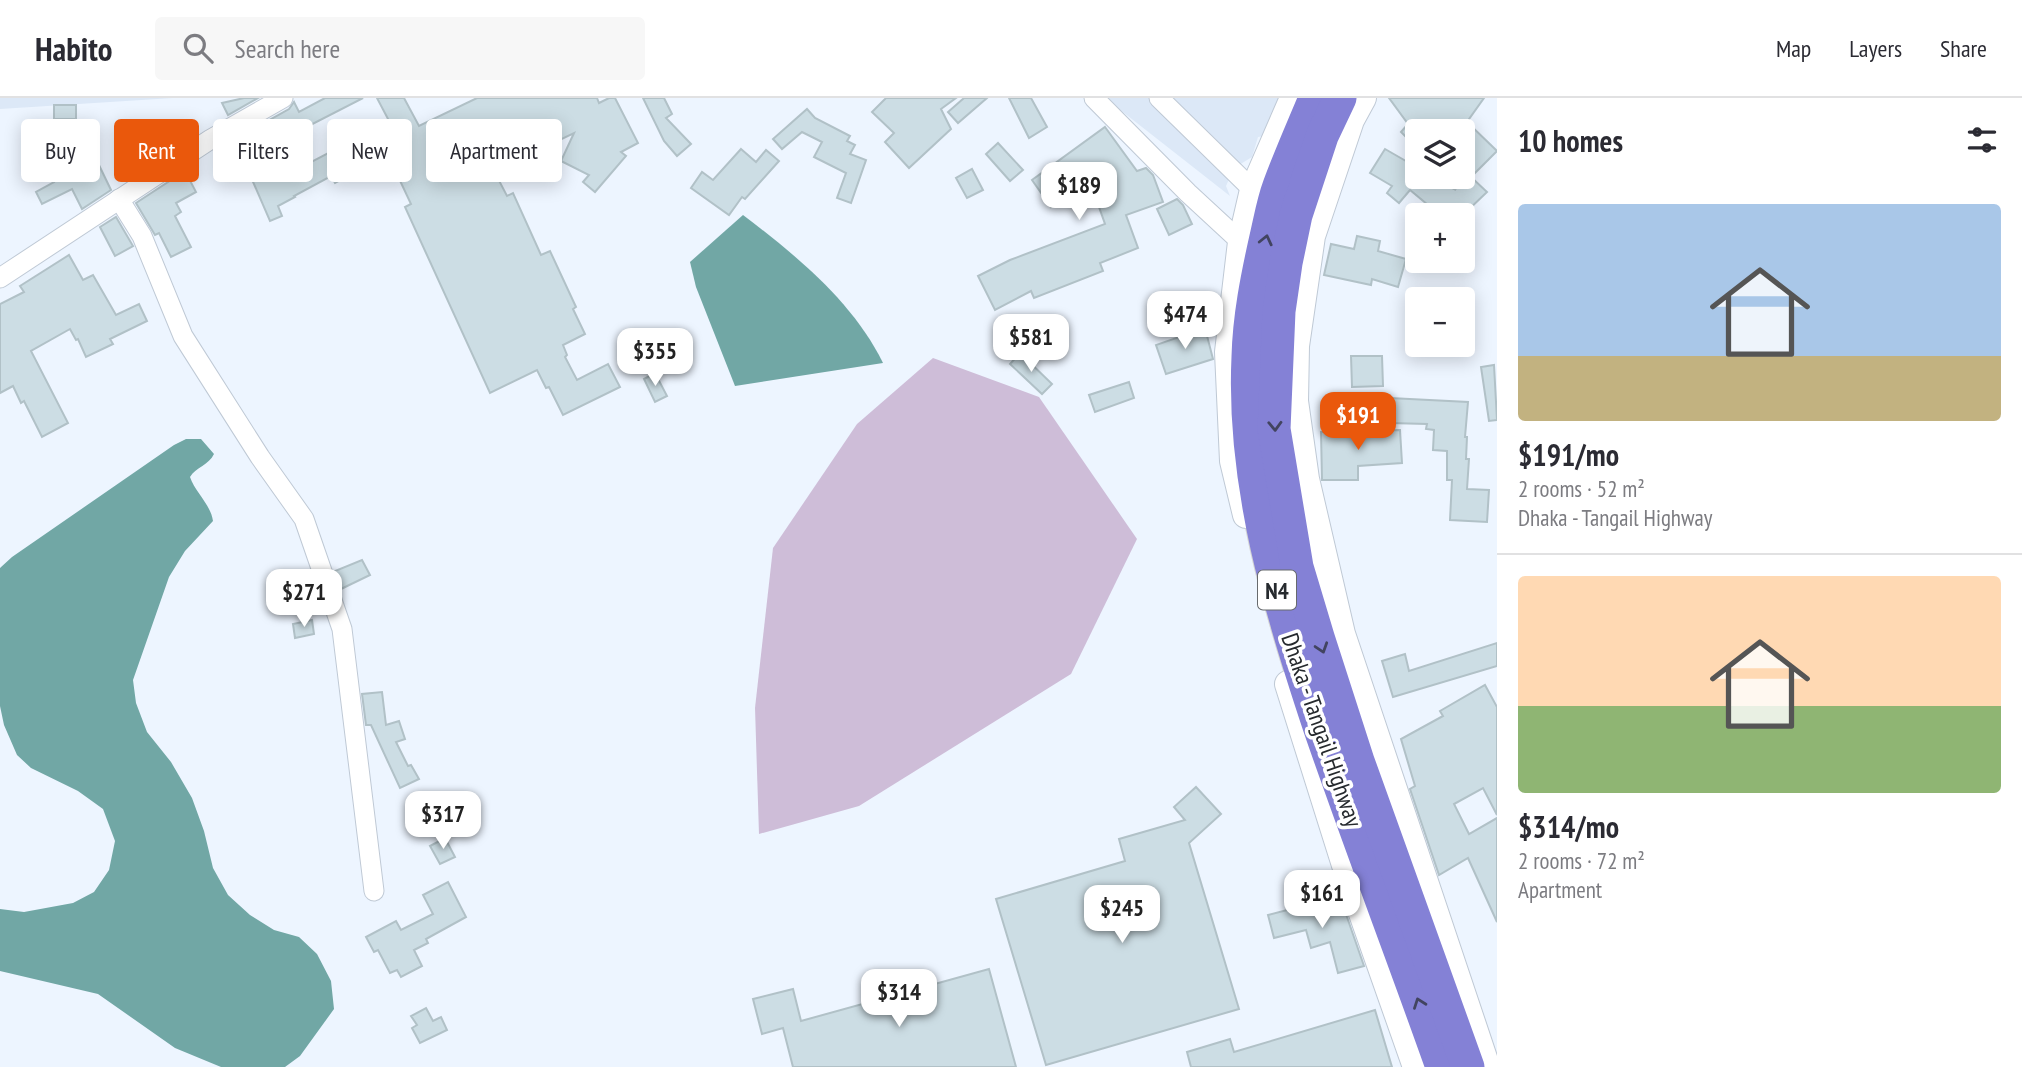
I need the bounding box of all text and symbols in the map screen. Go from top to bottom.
search box [155,17,645,80]
text: Habito [35,27,113,70]
icon: search [179,29,217,67]
text: Search here [235,32,340,65]
text: Map [1776,33,1811,64]
text: Layers [1849,33,1902,64]
text: Share [1940,33,1987,64]
chip: Buy [21,119,100,182]
chip: Rent [114,119,199,182]
chip: Filters [213,119,313,182]
chip: New [327,119,412,182]
chip: Apartment [426,119,562,182]
map controls [1405,119,1475,357]
button: layers [1405,119,1475,189]
text: 10 homes [1518,121,1623,160]
icon: filters [1963,121,2001,159]
pin: $189 [1038,162,1120,222]
text: $189 [1057,170,1101,199]
button: + [1405,203,1475,273]
one-way arrow [1257,234,1272,246]
icon: home [1697,249,1823,375]
button: − [1405,287,1475,357]
pin: $474 [1144,292,1226,351]
text: $474 [1163,299,1207,328]
pin: $581 [990,314,1072,374]
text: $581 [1009,322,1053,351]
pin: $355 [614,328,696,388]
text: $355 [633,336,677,365]
pin: $191 [1317,392,1399,452]
text: $191 [1336,400,1380,429]
one-way arrow [1268,421,1283,432]
text: $191/mo [1518,435,1619,474]
text: 2 rooms · 52 m² [1518,474,1645,503]
text: Dhaka - Tangail Highway [1518,503,1712,532]
pin: $271 [263,570,345,629]
road number: N4 [1258,570,1296,610]
text: $271 [282,577,326,606]
icon: home [1697,621,1823,747]
street label: Dhaka - Tangail Highway [1274,629,1370,831]
one-way arrow [1313,642,1328,654]
pin: $317 [402,792,484,851]
text: $317 [421,799,465,828]
text: $314/mo [1518,807,1619,846]
text: 2 rooms · 72 m² [1518,846,1645,875]
pin: $161 [1281,870,1363,930]
text: Apartment [1518,875,1602,904]
text: $161 [1300,878,1344,907]
pin: $245 [1081,886,1163,945]
text: $245 [1100,893,1144,922]
pin: $314 [858,970,940,1029]
text: $314 [877,977,921,1006]
one-way arrow [1413,997,1427,1009]

